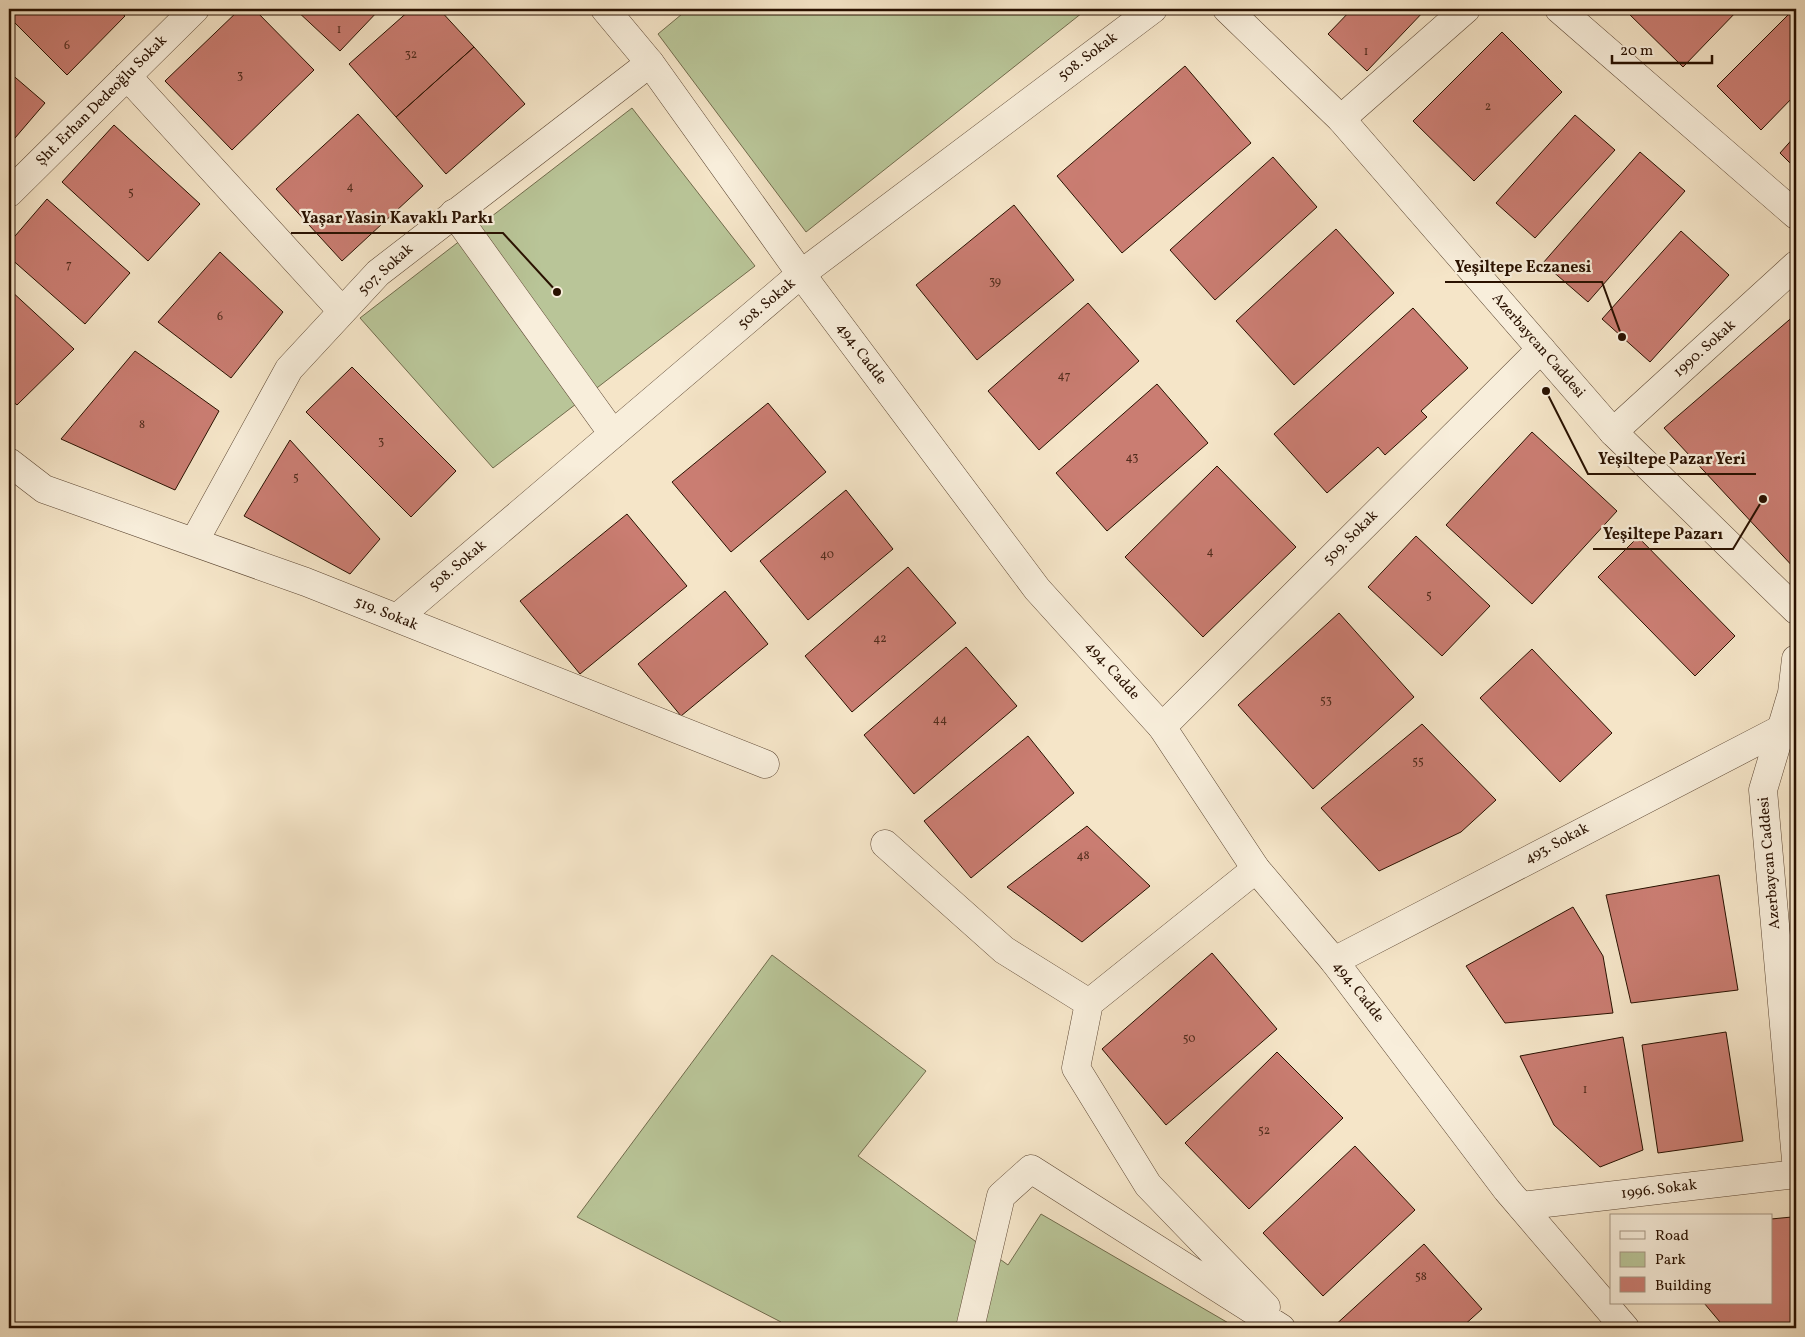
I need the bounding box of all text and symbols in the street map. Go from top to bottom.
house number: 1 [337,22,341,38]
street label: 508. Sokak [1054,28,1122,86]
street label: Şht. Erhan Dedeoğlu Sokak [32,31,172,171]
scale bar [1612,32,1712,64]
house number: 6 [64,38,70,54]
text: 20 m [1620,41,1653,62]
house number: 1 [1364,44,1368,60]
house number: 32 [405,47,417,63]
house number: 3 [237,68,243,84]
house number: 2 [1485,99,1491,115]
house number: 4 [346,179,354,195]
house number: 5 [128,185,134,201]
callout: Yaşar Yasin Kavaklı Parkı [291,202,503,233]
text: Yaşar Yasin Kavaklı Parkı [301,208,493,230]
street label: 507. Sokak [354,239,418,301]
callout: Yeşiltepe Eczanesi [1445,251,1602,282]
house number: 7 [66,257,72,273]
text: Yeşiltepe Eczanesi [1455,257,1592,279]
street label: 508. Sokak [733,273,801,335]
house number: 39 [989,274,1001,290]
street label: Azerbaycan Caddesi [1486,289,1590,403]
house number: 6 [217,309,223,325]
street label: 1990. Sokak [1669,315,1741,383]
street label: 494. Cadde [831,319,891,389]
house number: 47 [1058,368,1071,384]
house number: 8 [139,417,145,433]
house number: 3 [378,434,384,450]
callout: Yeşiltepe Pazar Yeri [1588,443,1756,474]
text: Yeşiltepe Pazar Yeri [1598,449,1746,471]
house number: 43 [1126,450,1138,466]
house number: 5 [293,470,299,486]
street label: 509. Sokak [1319,506,1383,570]
callout: Yeşiltepe Pazarı [1593,518,1733,549]
text: Yeşiltepe Pazarı [1603,524,1723,546]
street label: 508. Sokak [424,535,492,597]
house number: 4 [1206,544,1214,560]
house number: 40 [820,547,834,563]
house number: 5 [1426,588,1432,604]
street label: 519. Sokak [351,592,421,636]
house number: 42 [873,631,887,647]
street label: 494. Cadde [1080,637,1144,705]
house number: 53 [1320,693,1332,709]
house number: 44 [933,712,947,728]
house number: 55 [1412,754,1424,770]
street label: Azerbaycan Caddesi [1754,796,1786,930]
street label: 493. Sokak [1521,818,1593,870]
house number: 48 [1076,848,1090,864]
street label: 494. Cadde [1327,957,1389,1027]
house number: 50 [1183,1031,1195,1047]
house number: 1 [1583,1082,1587,1098]
house number: 52 [1258,1123,1270,1139]
street label: 1996. Sokak [1620,1175,1698,1205]
legend [1610,1214,1772,1304]
text: Road [1655,1226,1689,1247]
text: Park [1655,1250,1686,1271]
house number: 58 [1415,1269,1427,1285]
text: Building [1655,1276,1712,1297]

